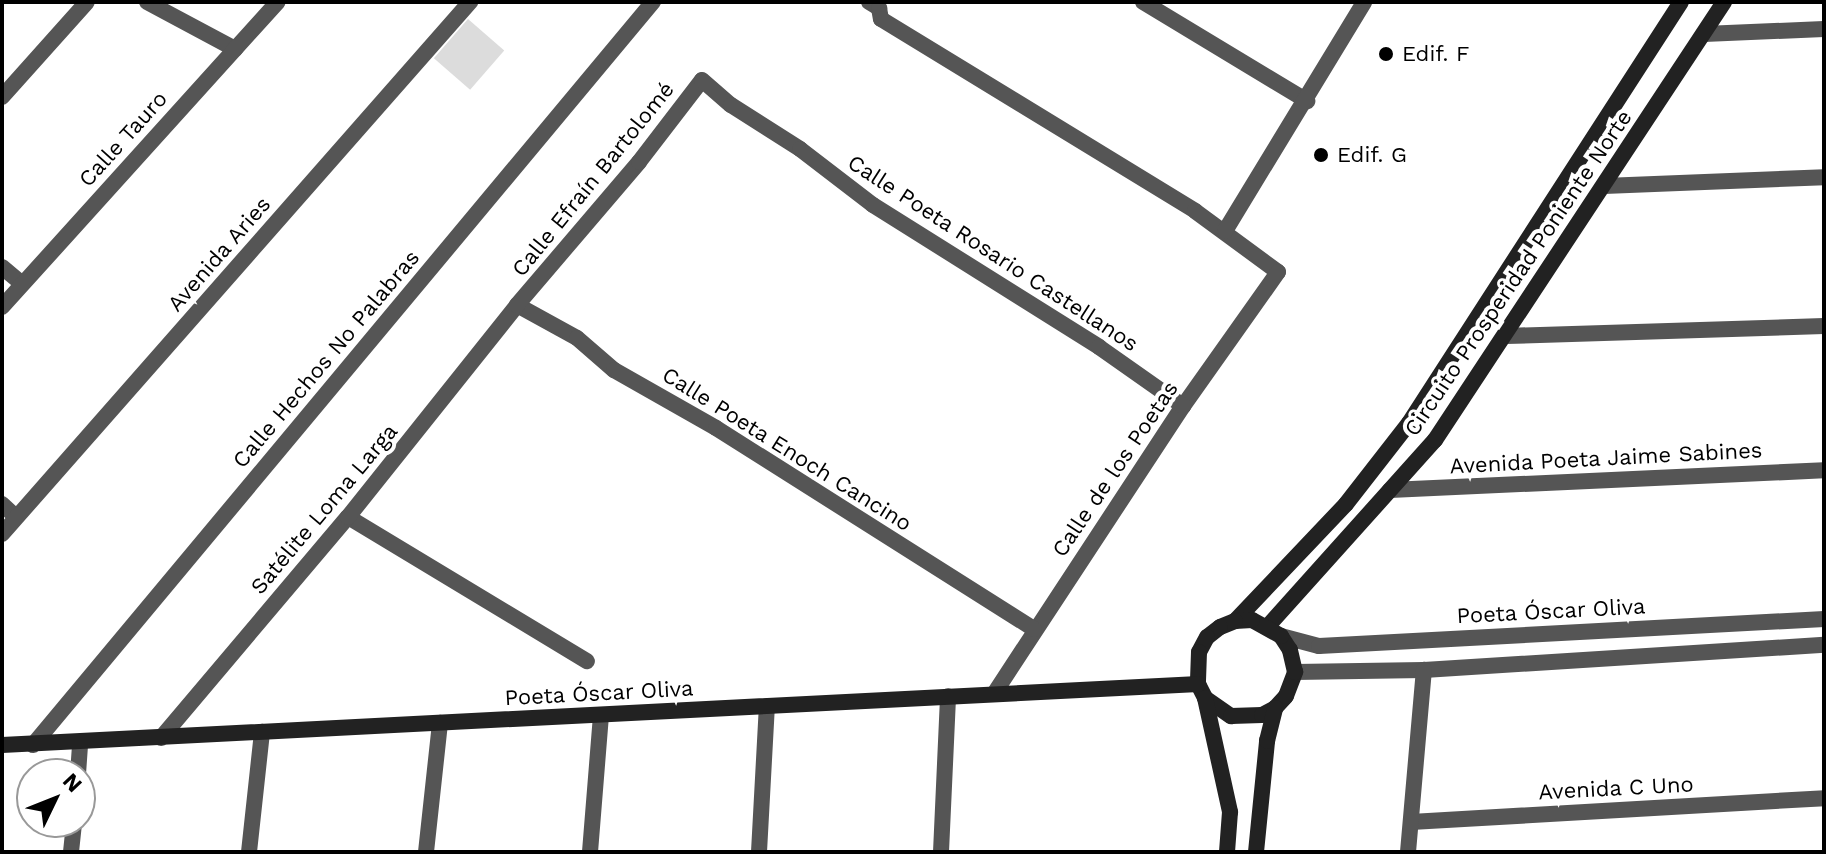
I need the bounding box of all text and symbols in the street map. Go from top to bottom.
place label: Edif. F [1402,41,1469,67]
marker: Edif. F [1377,45,1395,63]
street label: Calle Efraín Bartolomé [506,76,680,282]
street label: Calle Tauro [73,86,173,192]
street label: Circuito Prosperidad Poniente Norte [1399,105,1637,441]
place label: Edif. G [1337,142,1407,168]
marker: Edif. G [1312,146,1330,164]
street label: Calle Poeta Rosario Castellanos [843,149,1143,357]
street label: Avenida Aries [162,191,276,317]
street label: Calle Hechos No Palabras [227,245,425,473]
street label: Calle Poeta Enoch Cancino [657,361,917,537]
street label: Calle de los Poetas [1046,376,1184,562]
street label: Satélite Loma Larga [245,418,403,600]
street label: Avenida Poeta Jaime Sabines [1448,437,1764,479]
street label: Poeta Óscar Oliva [1455,593,1647,629]
street label: Poeta Óscar Oliva [503,675,695,711]
north arrow [16,758,96,838]
text: N [58,768,87,797]
street label: Avenida C Uno [1537,771,1695,805]

